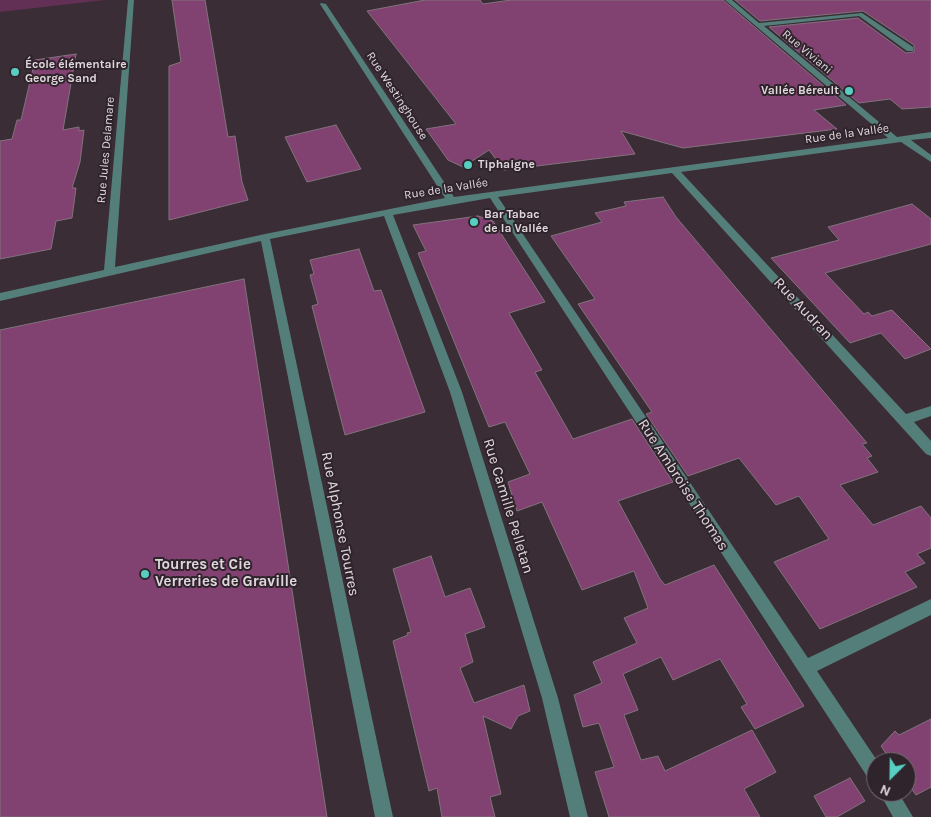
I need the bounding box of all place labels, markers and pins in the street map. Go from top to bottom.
place label: École élémentaire George Sand [25,58,127,86]
marker: École élémentaire George Sand [9,66,21,78]
place label: Vallée Béreult [761,84,839,98]
marker: Vallée Béreult [843,85,855,97]
place label: Tiphaigne [478,158,535,172]
marker: Tiphaigne [462,159,474,171]
place label: Bar Tabac de la Vallée [484,208,548,236]
marker: Bar Tabac de la Vallée [468,216,480,228]
place label: Tourres et Cie Verreries de Graville [155,556,297,591]
marker: Tourres et Cie Verreries de Graville [139,568,151,580]

